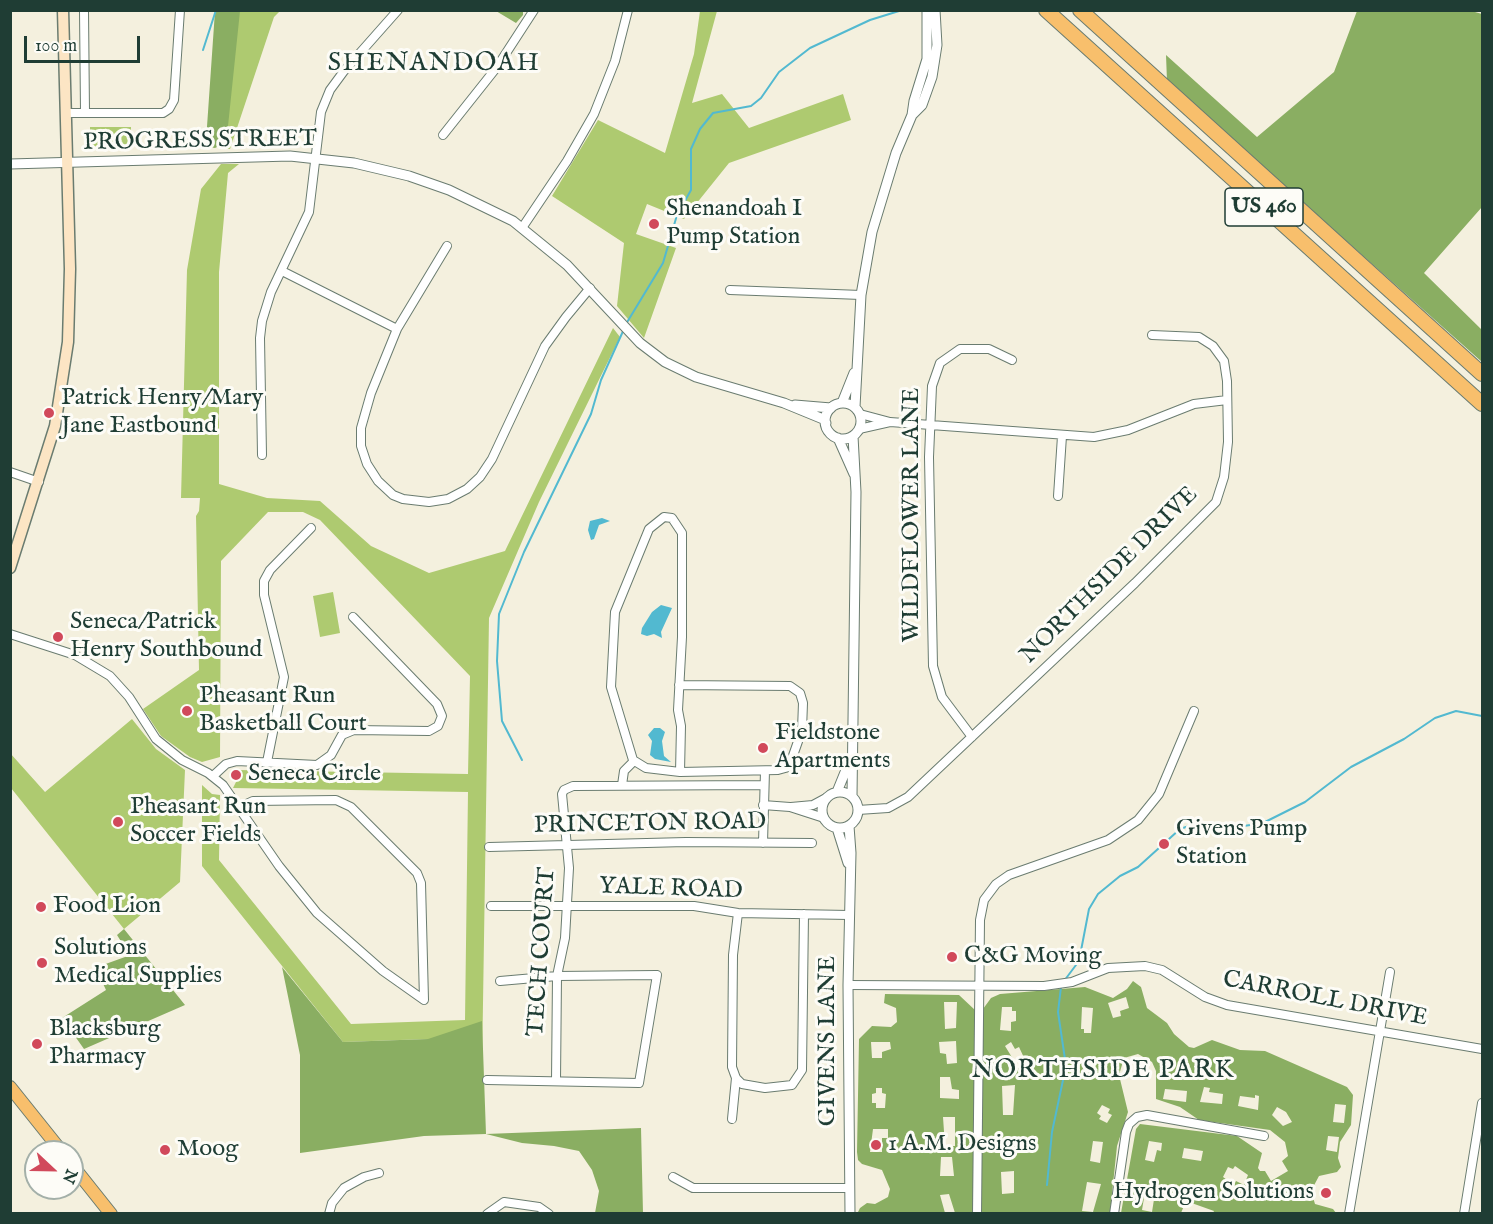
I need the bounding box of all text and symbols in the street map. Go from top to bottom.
scale bar [27,24,142,62]
text: 100 m [35,35,77,58]
district label: SHENANDOAH [328,49,540,81]
street label: PROGRESS STREET [83,126,317,158]
road number: US 460 [1225,188,1303,226]
place label: Shenandoah I Pump Station [666,196,802,252]
marker: Shenandoah I Pump Station [647,217,661,231]
place label: Patrick Henry/Mary Jane Eastbound [61,385,263,441]
street label: WILDFLOWER LANE [899,388,927,642]
marker: Patrick Henry/Mary Jane Eastbound [42,406,56,420]
street label: NORTHSIDE DRIVE [1015,481,1205,671]
place label: Seneca/Patrick Henry Southbound [70,609,262,665]
marker: Seneca/Patrick Henry Southbound [51,630,65,644]
place label: Pheasant Run Basketball Court [199,683,367,739]
marker: Pheasant Run Basketball Court [180,704,194,718]
place label: Fieldstone Apartments [775,720,891,776]
marker: Fieldstone Apartments [756,741,770,755]
place label: Seneca Circle [248,761,381,789]
marker: Seneca Circle [229,768,243,782]
place label: Pheasant Run Soccer Fields [130,794,266,850]
street label: PRINCETON ROAD [534,809,766,841]
marker: Pheasant Run Soccer Fields [111,815,125,829]
place label: Givens Pump Station [1176,816,1307,872]
marker: Givens Pump Station [1157,837,1171,851]
street label: TECH COURT [523,866,563,1038]
street label: YALE ROAD [599,873,743,907]
place label: Food Lion [53,893,161,921]
marker: Food Lion [34,900,48,914]
place label: Solutions Medical Supplies [54,935,222,991]
place label: C&G Moving [964,943,1101,971]
marker: C&G Moving [945,950,959,964]
marker: Solutions Medical Supplies [35,956,49,970]
street label: GIVENS LANE [815,956,843,1126]
street label: CARROLL DRIVE [1220,966,1430,1034]
place label: Blacksburg Pharmacy [49,1016,160,1072]
marker: Blacksburg Pharmacy [30,1037,44,1051]
district label: NORTHSIDE PARK [971,1056,1235,1088]
place label: 1 A.M. Designs [888,1131,1036,1159]
place label: Moog [177,1136,238,1164]
marker: 1 A.M. Designs [869,1138,883,1152]
north arrow [24,1140,84,1200]
marker: Moog [158,1143,172,1157]
text: N [57,1166,81,1186]
place label: Hydrogen Solutions [1113,1179,1314,1207]
marker: Hydrogen Solutions [1319,1186,1333,1200]

